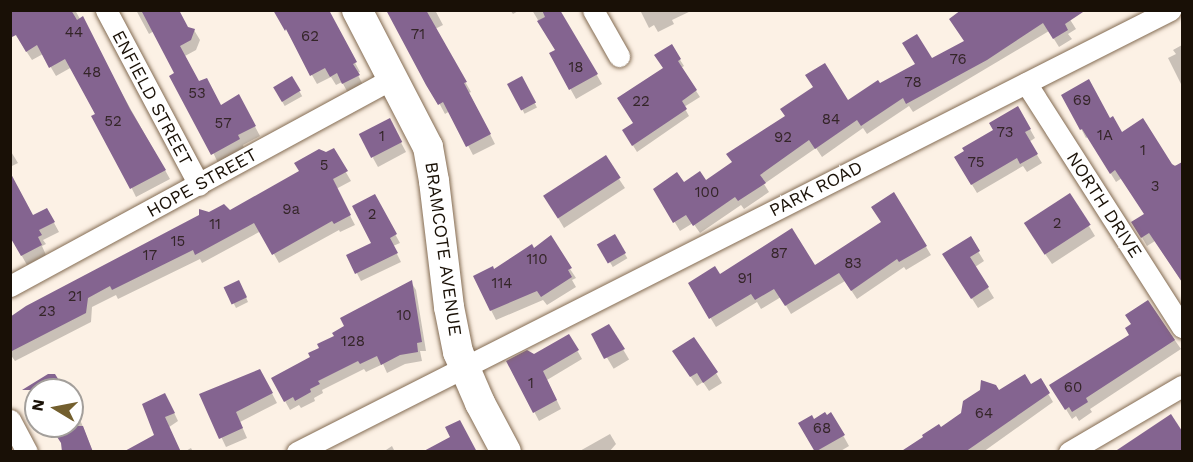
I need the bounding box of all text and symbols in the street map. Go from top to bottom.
house number: 44 [65,24,83,42]
house number: 71 [411,26,425,44]
street label: ENFIELD STREET [107,27,197,169]
house number: 62 [301,28,319,46]
house number: 76 [949,51,967,69]
house number: 18 [568,59,584,77]
house number: 48 [83,64,101,82]
house number: 78 [904,74,922,92]
house number: 53 [188,85,206,103]
house number: 69 [1073,92,1091,110]
house number: 22 [632,93,650,111]
house number: 84 [822,111,840,129]
house number: 52 [104,113,122,131]
house number: 57 [214,115,232,133]
house number: 73 [996,124,1014,142]
house number: 1A [1097,127,1113,145]
house number: 1 [379,128,385,146]
house number: 92 [774,129,792,147]
house number: 1 [1140,142,1146,160]
street label: HOPE STREET [143,144,261,222]
street label: NORTH DRIVE [1062,148,1146,262]
house number: 75 [967,154,985,172]
street label: PARK ROAD [766,156,866,222]
house number: 5 [320,157,328,175]
street label: BRAMCOTE AVENUE [420,160,466,338]
house number: 3 [1151,178,1159,196]
house number: 100 [695,184,719,202]
house number: 9a [282,201,300,219]
house number: 2 [368,206,376,224]
house number: 2 [1053,215,1061,233]
house number: 11 [209,216,221,234]
house number: 15 [171,233,185,251]
house number: 87 [770,245,788,263]
house number: 17 [143,247,157,265]
house number: 110 [526,251,548,269]
house number: 83 [844,255,862,273]
house number: 91 [737,270,753,288]
house number: 114 [492,275,512,293]
house number: 21 [68,288,82,306]
house number: 23 [38,303,56,321]
house number: 10 [396,307,412,325]
house number: 128 [341,333,365,351]
house number: 1 [528,375,534,393]
north arrow [24,378,84,438]
house number: 60 [1064,379,1082,397]
text: N [27,398,48,413]
house number: 64 [975,405,993,423]
house number: 68 [813,420,831,438]

